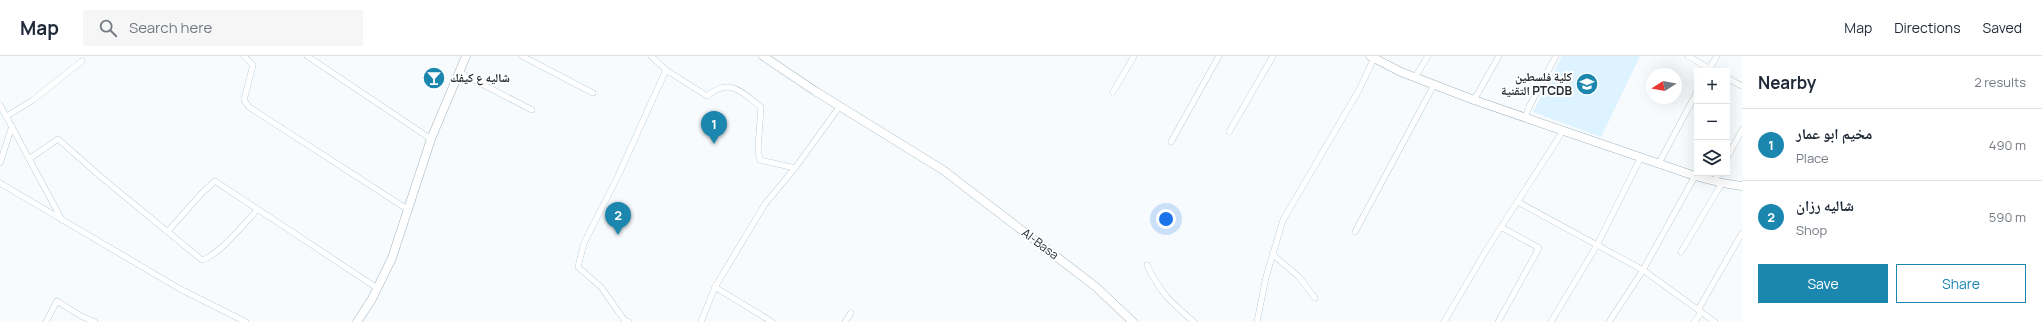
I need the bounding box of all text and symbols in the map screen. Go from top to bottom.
search box [83,10,363,46]
text: Map [20,15,59,41]
icon: search [97,17,119,39]
text: Search here [129,17,212,38]
text: Map [1844,18,1872,37]
text: Directions [1894,18,1961,37]
text: Saved [1983,18,2022,37]
bar icon: شاليه ع كيفك [421,65,447,91]
place label: كلية فلسطين التقنية PTCDB [1501,68,1573,99]
north arrow [1646,68,1682,104]
map controls [1694,68,1730,176]
button: + [1694,68,1730,104]
place label: شاليه ع كيفك [450,69,510,86]
school or university icon: كلية فلسطين التقنية PTCDB [1574,71,1600,97]
text: Nearby [1758,71,1816,94]
text: 2 results [1974,73,2026,91]
button: − [1694,104,1730,140]
pin: 1 [701,111,727,144]
text: مخيم ابو عمار [1796,123,1872,144]
text: 1 [1768,136,1774,154]
text: 490 m [1989,136,2026,154]
button: layers [1694,140,1730,176]
text: Place [1796,149,1829,167]
text: شاليه رزان [1796,195,1854,216]
pin: 2 [605,202,631,235]
text: 2 [1767,208,1775,226]
text: 590 m [1989,208,2026,226]
your location [1156,209,1176,229]
text: Shop [1796,221,1827,239]
street label: Al-Basa [1018,224,1062,263]
button: Save [1758,264,1888,303]
button: Share [1896,264,2026,303]

